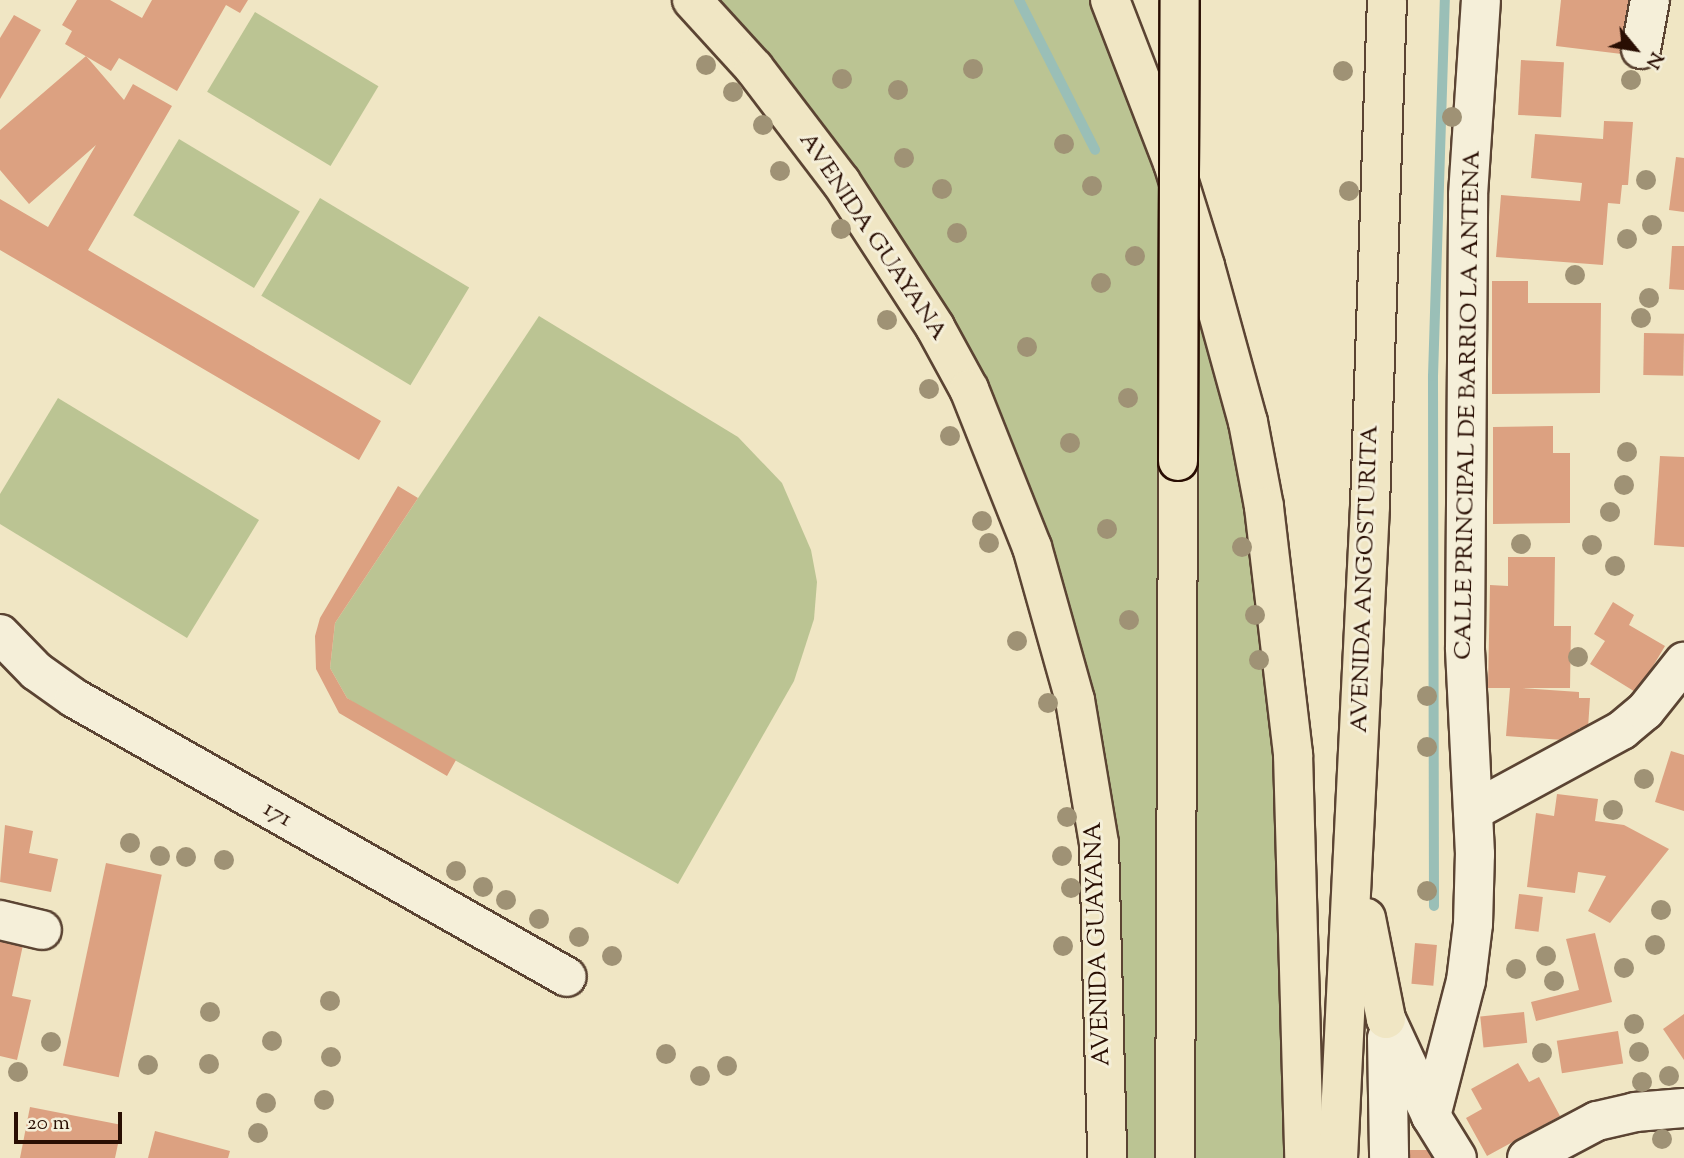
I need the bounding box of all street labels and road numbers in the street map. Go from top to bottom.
street label: AVENIDA GUAYANA [792,128,952,346]
street label: CALLE PRINCIPAL DE BARRIO LA ANTENA [1450,150,1488,660]
street label: AVENIDA ANGOSTURITA [1346,424,1386,734]
street label: 171 [258,795,296,835]
street label: AVENIDA GUAYANA [1080,821,1118,1067]

